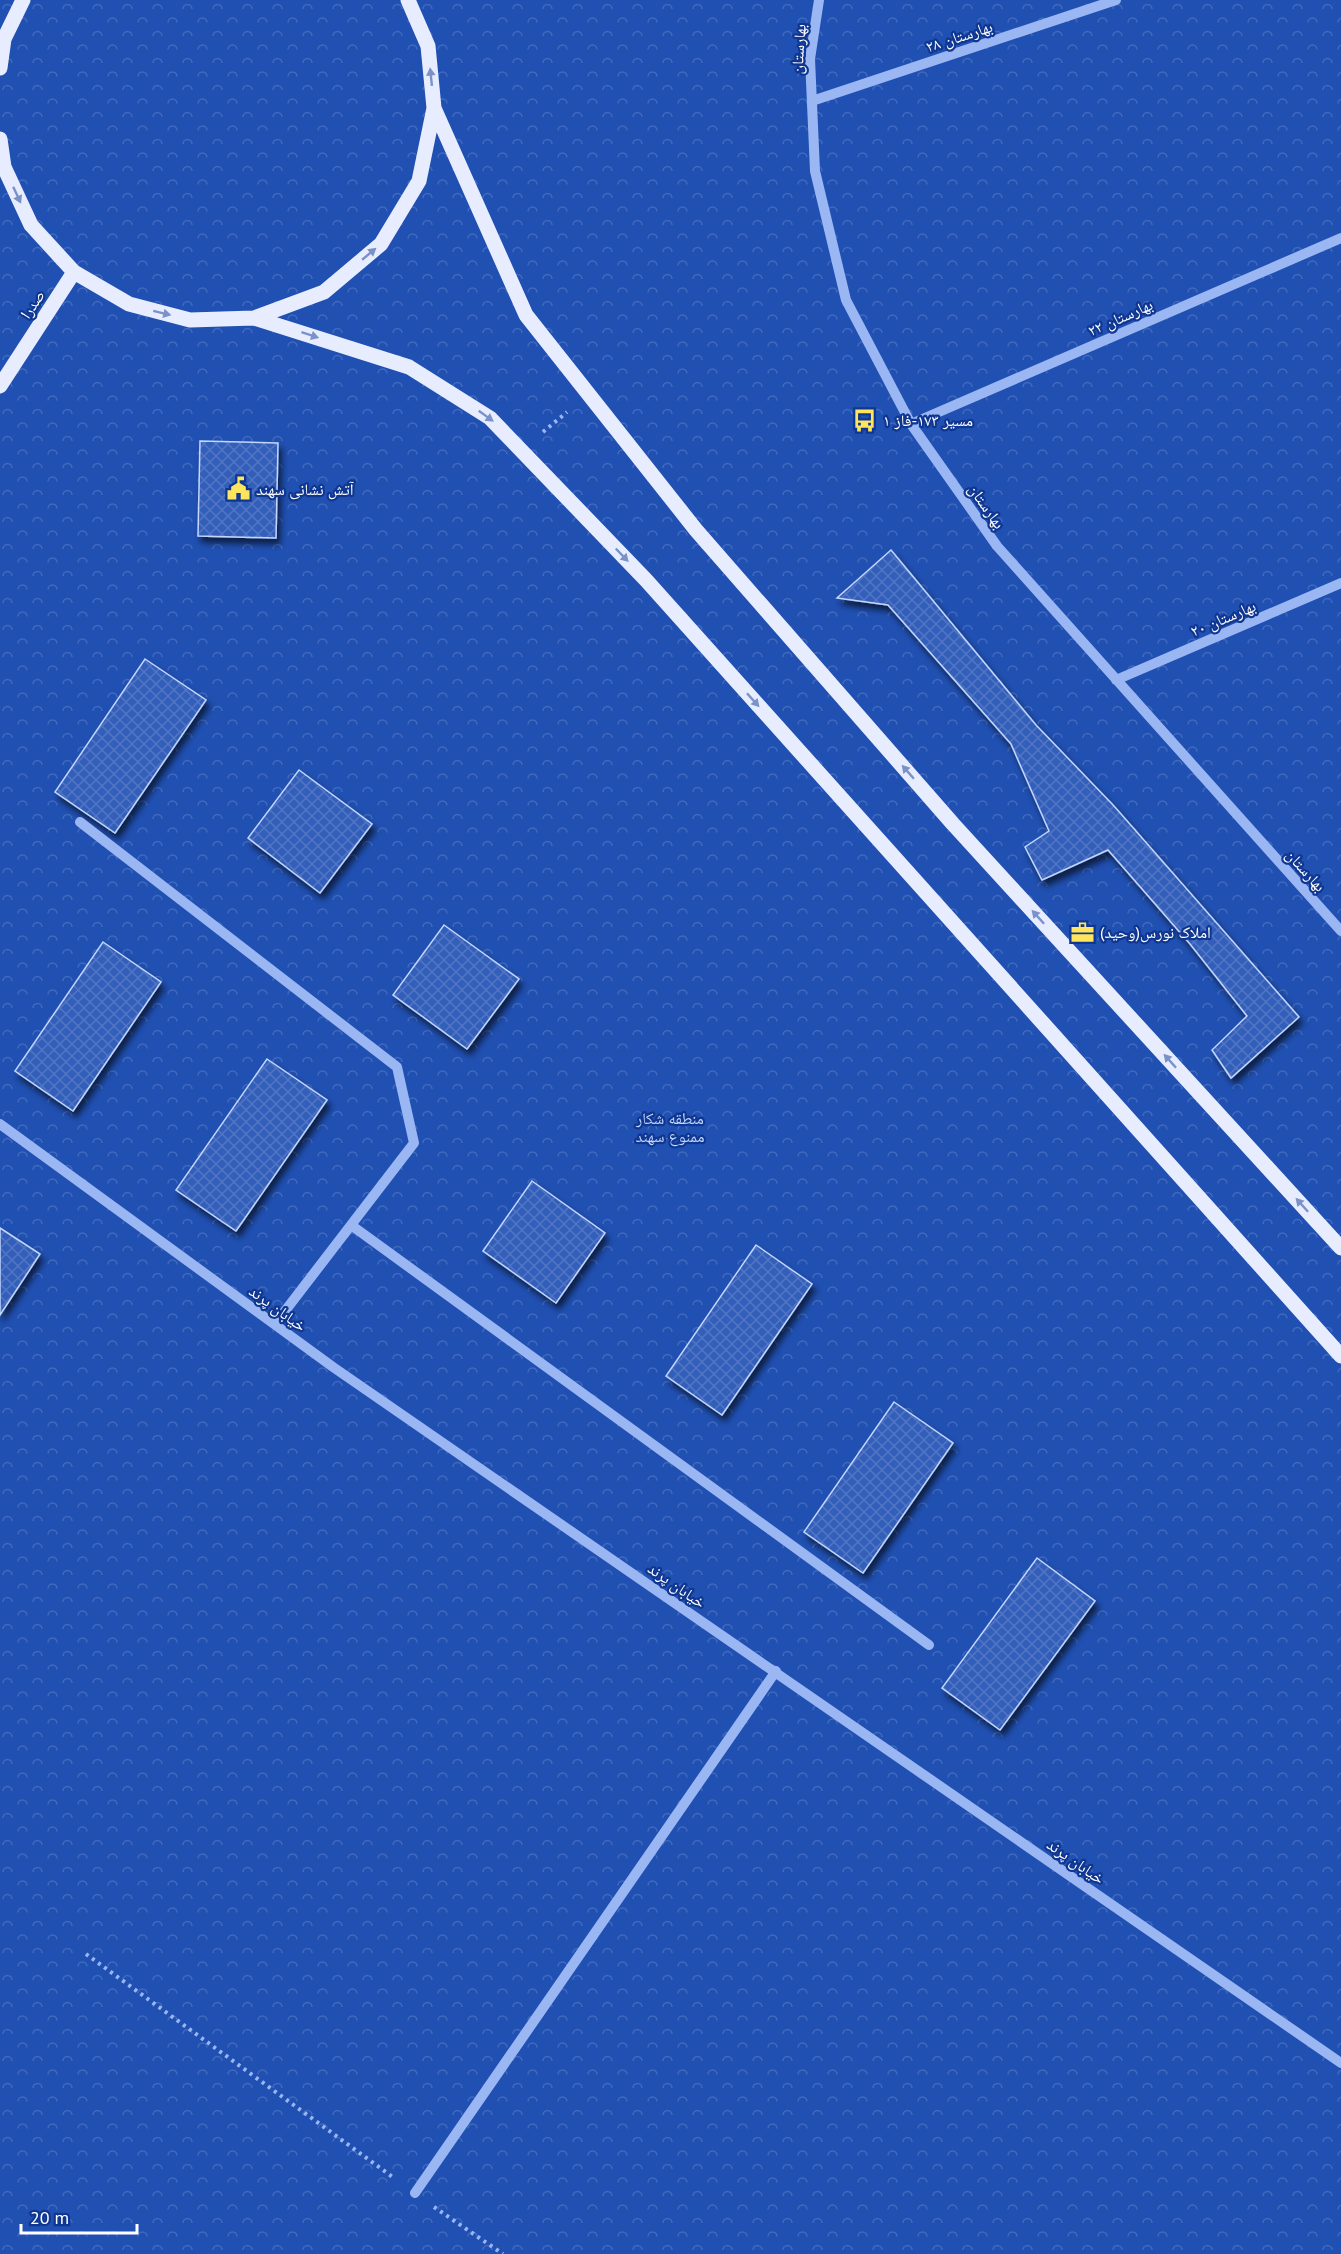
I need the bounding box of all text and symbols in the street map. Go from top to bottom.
street label: بهارستان ۲۸ [923,16,995,57]
street label: بهارستان [786,23,811,75]
one-way arrow [426,68,436,87]
one-way arrow [13,186,22,203]
one-way arrow [361,248,377,261]
street label: صدرا [15,286,49,322]
street label: بهارستان ۲۲ [1084,294,1156,341]
one-way arrow [153,309,171,318]
one-way arrow [301,331,319,341]
bus stop icon: مسیر ۱۷۳-فاز ۱ [852,407,878,433]
one-way arrow [477,410,493,422]
place label: مسیر ۱۷۳-فاز ۱ [883,410,973,430]
public building icon: آتش نشانی سهند [225,476,251,502]
place label: آتش نشانی سهند [256,479,354,500]
street label: بهارستان [964,480,1010,533]
one-way arrow [615,548,629,563]
street label: بهارستان ۲۰ [1187,595,1259,642]
one-way arrow [746,692,759,707]
one-way arrow [902,765,915,780]
street label: بهارستان [1281,845,1330,896]
one-way arrow [1032,910,1045,925]
office icon: املاک نورس(وحید) [1069,919,1095,945]
place label: املاک نورس(وحید) [1100,922,1211,943]
one-way arrow [1164,1054,1177,1069]
park label: منطقه شکار ممنوع سهند [635,1108,704,1147]
one-way arrow [1296,1198,1309,1213]
street label: خیابان پرند [245,1281,311,1336]
street label: خیابان پرند [644,1558,710,1613]
street label: خیابان پرند [1043,1834,1109,1889]
scale bar [21,2197,136,2235]
text: 20 m [30,2206,69,2229]

